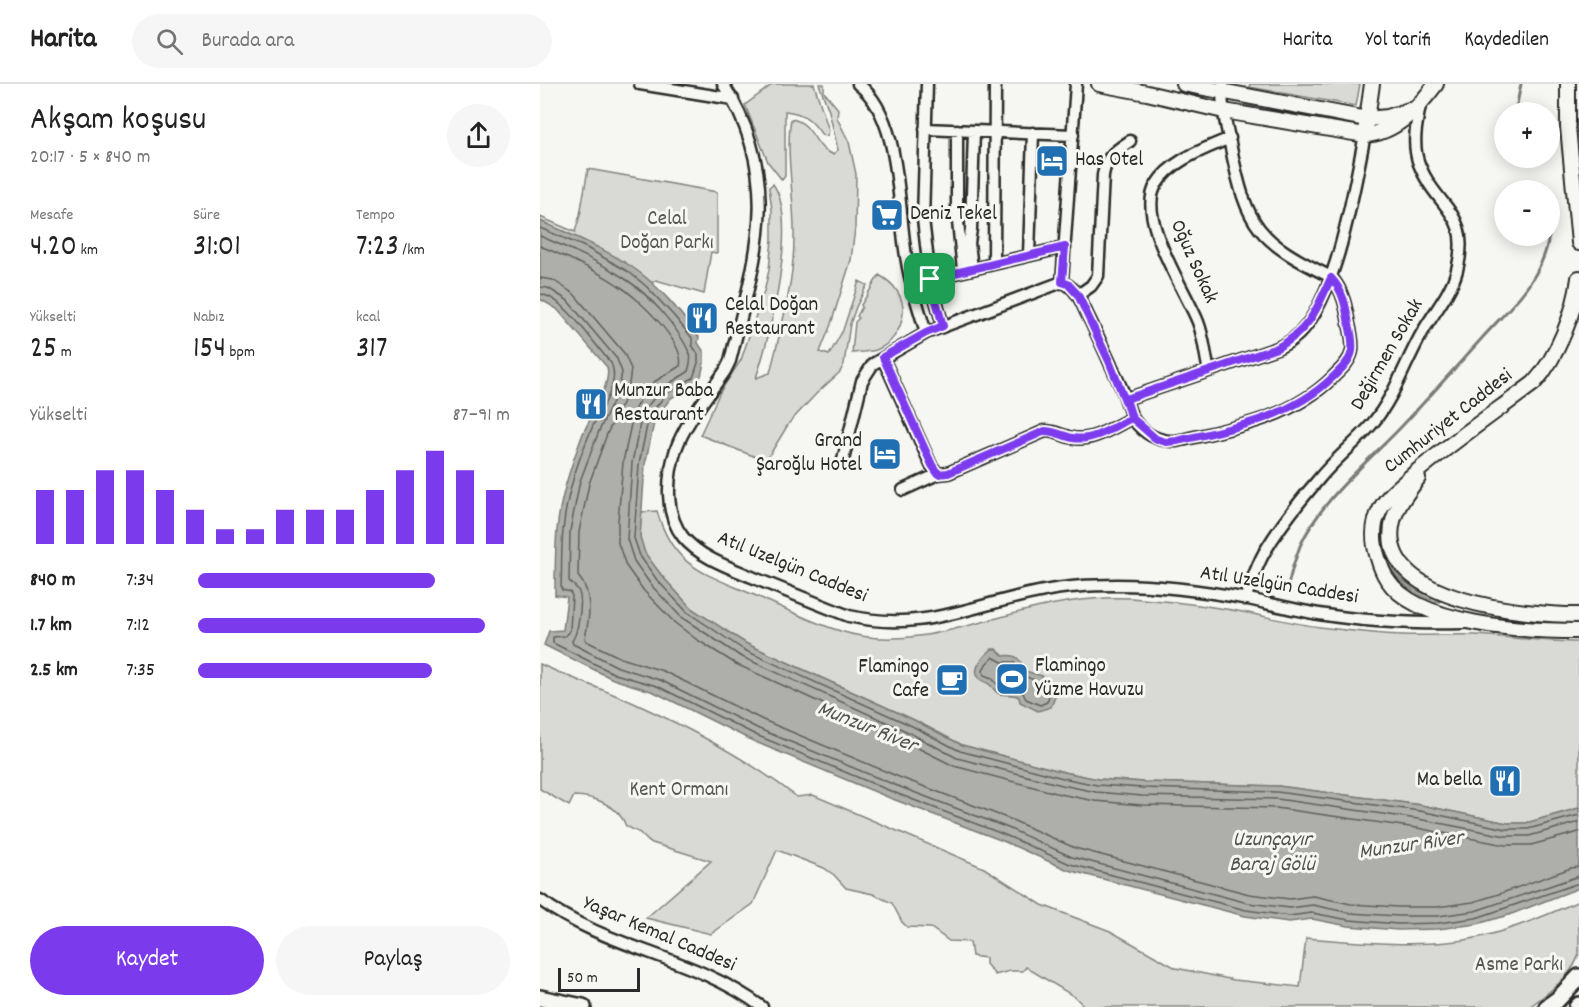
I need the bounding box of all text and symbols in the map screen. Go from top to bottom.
search box [132,14,552,68]
text: Harita [30,21,96,61]
icon: search [153,25,186,58]
text: Burada ara [201,26,294,57]
text: Harita [1283,26,1332,56]
text: Yol tarifi [1365,26,1431,56]
text: Kaydedilen [1464,26,1549,56]
text: Akşam koşusu [30,98,206,145]
map controls [1494,102,1560,246]
button: + [1494,102,1560,168]
button: share [447,104,510,167]
hotel icon: Has Otel [1034,143,1070,179]
text: 20:17 · 5 × 840 m [30,144,151,172]
place label: Has Otel [1075,146,1143,176]
button: − [1494,180,1560,246]
supermarket icon: Deniz Tekel [869,197,905,233]
place label: Deniz Tekel [910,200,997,230]
text: Mesafe [30,204,73,227]
text: Süre [193,204,220,227]
text: Tempo [356,204,395,227]
park label: Celal Doğan Parkı [620,205,714,259]
street label: Oğuz Sokak [1161,215,1225,309]
text: 4.20 [30,227,77,270]
text: 31:01 [193,227,241,270]
text: 7:23 [356,227,399,270]
text: km [77,239,98,262]
text: /km [399,239,425,262]
pin [904,253,955,304]
icon: arrive [913,262,946,295]
place label: Celal Doğan Restaurant [725,291,818,345]
street label: Değirmen Sokak [1344,293,1432,417]
restaurant icon: Celal Doğan Restaurant [684,300,720,336]
text: Yükselti [30,306,76,329]
text: Nabız [193,306,224,329]
text: kcal [356,306,380,329]
text: 25 [30,329,57,372]
text: 154 [193,329,226,372]
text: 317 [356,329,387,372]
text: m [57,341,72,364]
text: bpm [226,341,255,364]
street label: Cumhuriyet Caddesi [1378,362,1520,482]
place label: Munzur Baba Restaurant [614,377,715,431]
restaurant icon: Munzur Baba Restaurant [573,386,609,422]
text: Yükselti [30,402,87,430]
text: 87–91 m [453,402,510,430]
place label: Grand Şaroğlu Hotel [756,427,862,481]
hotel icon: Grand Şaroğlu Hotel [867,436,903,472]
street label: Atıl Uzelgün Caddesi [712,524,872,612]
street label: Atıl Uzelgün Caddesi [1198,559,1360,613]
text: 840 m [30,567,76,595]
text: 7:34 [126,567,154,595]
text: 1.7 km [30,612,72,640]
text: 7:12 [126,612,150,640]
place label: Flamingo Yüzme Havuzu [1035,652,1144,706]
place label: Flamingo Cafe [858,653,929,707]
text: 2.5 km [30,657,78,685]
text: 7:35 [126,657,155,685]
sports icon: Flamingo Yüzme Havuzu [994,661,1030,697]
cafe icon: Flamingo Cafe [934,662,970,698]
water label: Munzur River [812,694,924,763]
restaurant icon: Ma bella [1487,763,1523,799]
place label: Ma bella [1417,766,1483,796]
park label: Kent Ormanı [630,776,728,806]
water label: Munzur River [1357,823,1468,869]
water label: Uzunçayır Baraj Gölü [1229,825,1316,881]
street label: Yaşar Kemal Caddesi [578,889,740,981]
button: Kaydet [30,926,264,995]
button: Paylaş [276,926,510,995]
park label: Asme Parkı [1475,951,1563,981]
scale bar [558,965,640,992]
text: 50 m [567,967,598,990]

